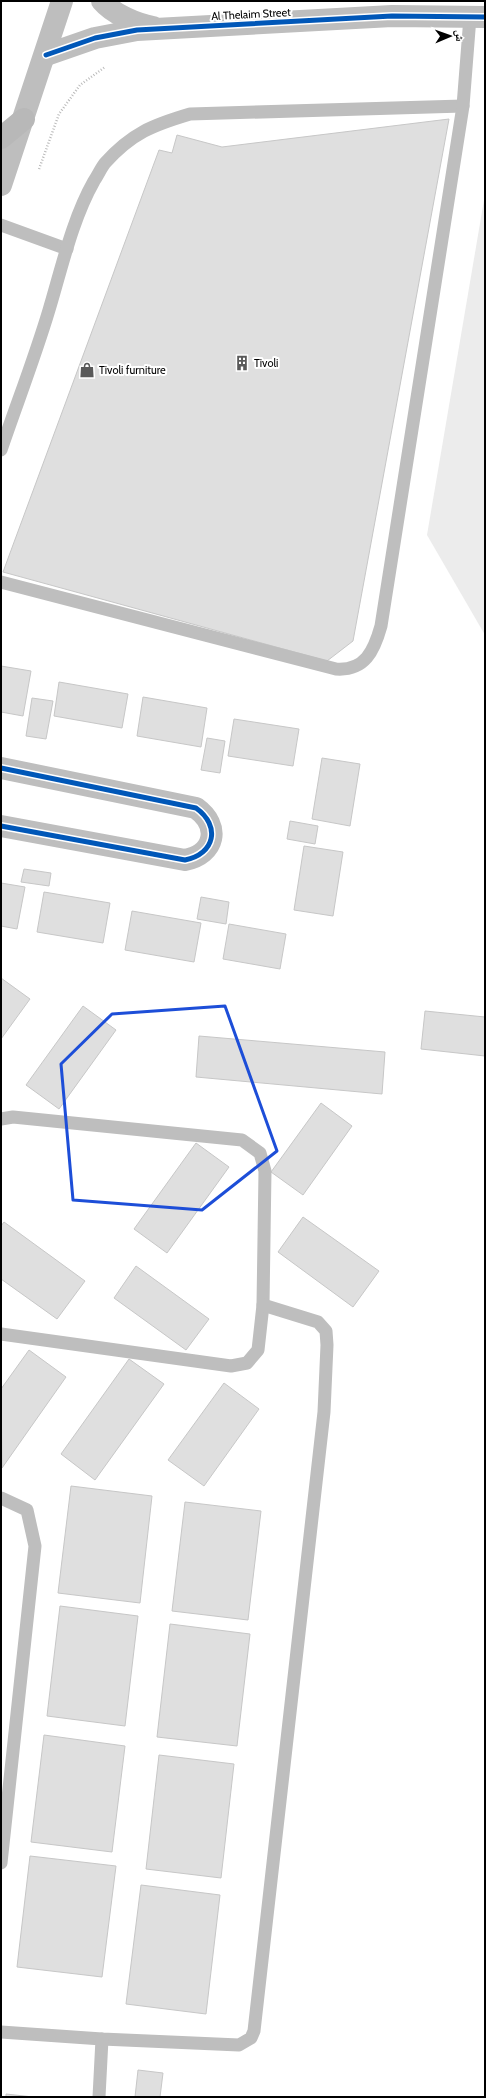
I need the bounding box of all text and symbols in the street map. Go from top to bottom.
street label: Al Thelaim Street [211,5,291,23]
north arrow [430,16,470,56]
text: ش [452,30,467,42]
building icon: Tivoli [233,354,251,372]
place label: Tivoli [254,356,278,370]
shop icon: Tivoli furniture [78,361,96,379]
place label: Tivoli furniture [99,363,166,377]

